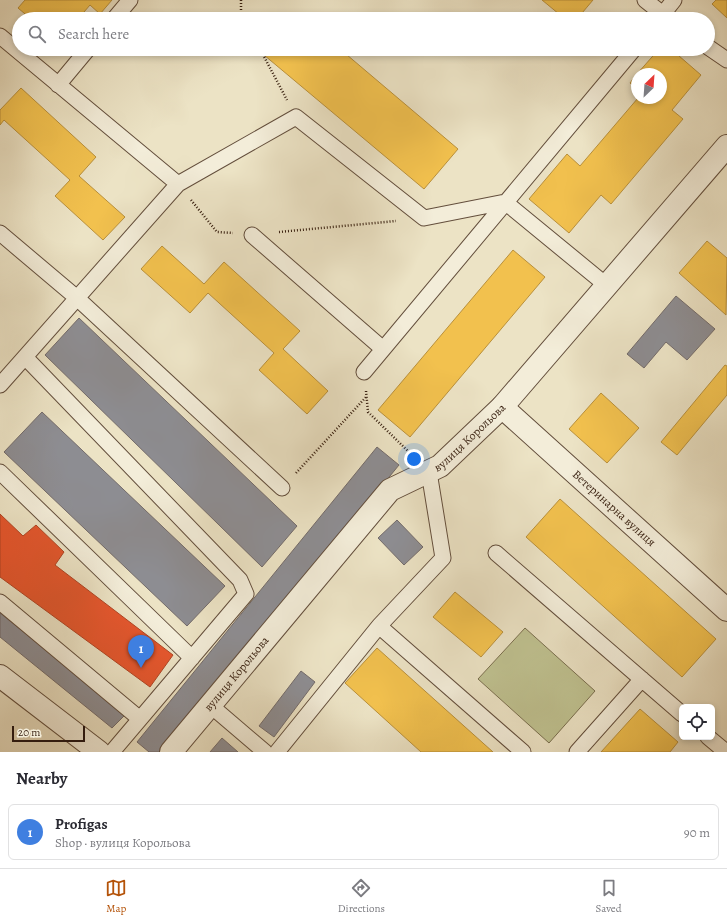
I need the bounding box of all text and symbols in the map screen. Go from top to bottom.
search box [12,12,715,56]
icon: search [26,23,48,45]
text: Search here [58,24,129,44]
north arrow [631,68,667,104]
street label: вулиця Корольова [431,399,509,476]
your location [404,449,424,469]
street label: Ветеринарна вулиця [569,466,659,550]
street label: вулиця Корольова [200,632,273,715]
pin: 1 [128,635,154,668]
map controls [679,704,715,740]
button: locate [679,704,715,740]
scale bar [12,724,85,743]
text: 20 m [18,725,40,740]
text: Nearby [16,767,67,790]
text: Profigas [55,814,108,834]
text: 1 [28,824,32,841]
text: 90 m [684,824,710,841]
text: Shop · вулиця Корольова [55,834,191,851]
tab: Map [105,877,127,916]
tab: Directions [338,877,385,916]
tab: Saved [596,877,622,916]

